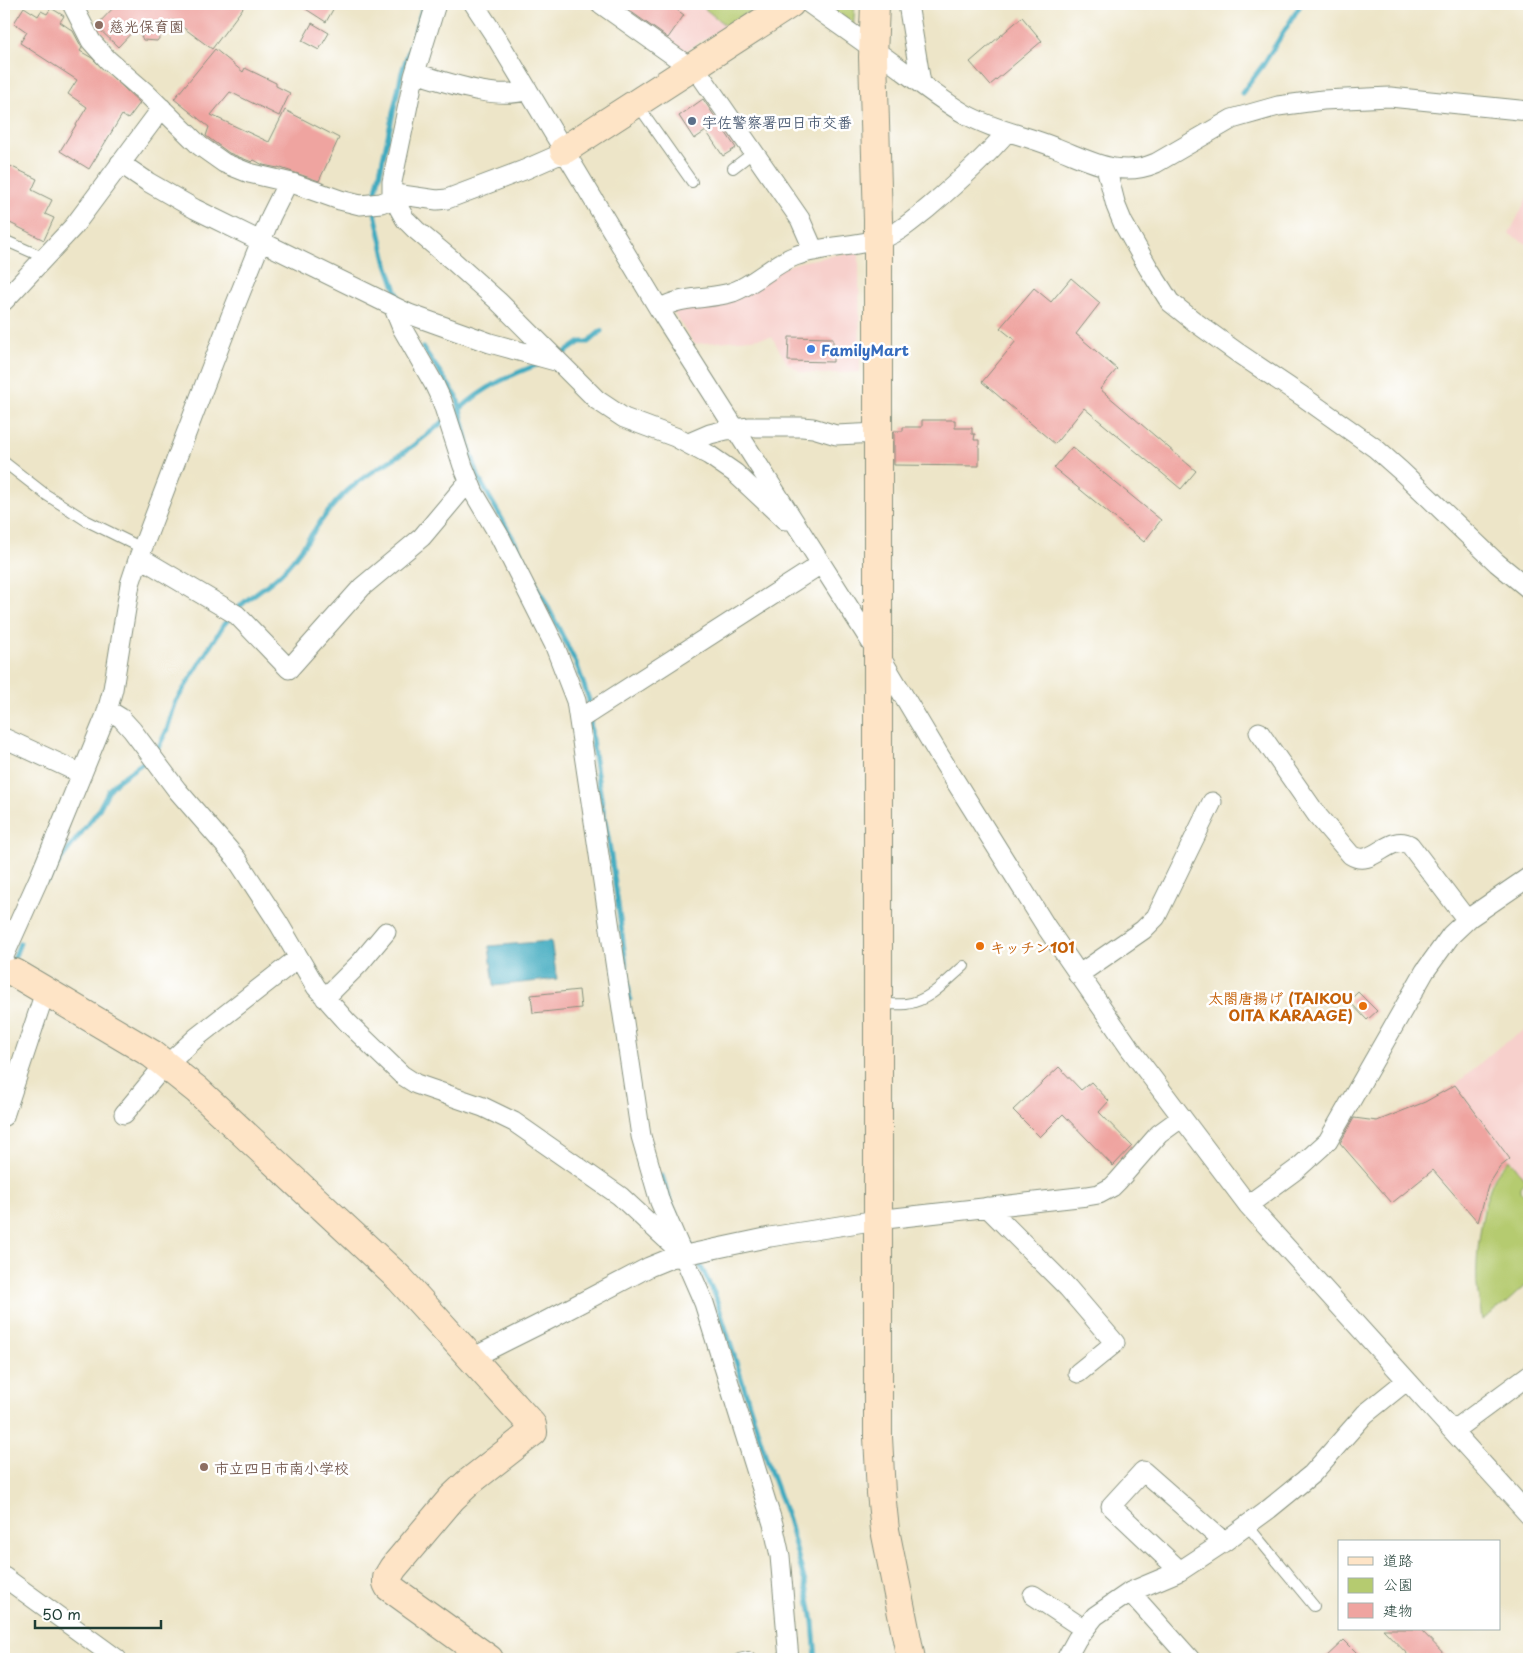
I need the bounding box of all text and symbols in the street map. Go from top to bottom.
place label: 慈光保育園 [109,14,184,37]
marker: 慈光保育園 [93,19,105,31]
place label: 宇佐警察署四日市交番 [702,110,852,133]
marker: 宇佐警察署四日市交番 [686,115,698,127]
place label: FamilyMart [821,338,909,361]
marker: FamilyMart [805,343,817,355]
place label: キッチン101 [990,935,1075,958]
marker: キッチン101 [974,940,986,952]
place label: 太閤唐揚げ (TAIKOU OITA KARAAGE) [1208,986,1353,1026]
marker: 太閤唐揚げ (TAIKOU OITA KARAAGE) [1357,1000,1369,1012]
place label: 市立四日市南小学校 [214,1456,349,1479]
marker: 市立四日市南小学校 [198,1461,210,1473]
legend [1338,1540,1500,1630]
text: 道路 [1383,1548,1413,1571]
text: 公園 [1383,1572,1413,1595]
scale bar [35,1598,161,1630]
text: 建物 [1383,1598,1413,1621]
text: 50 m [42,1602,81,1625]

